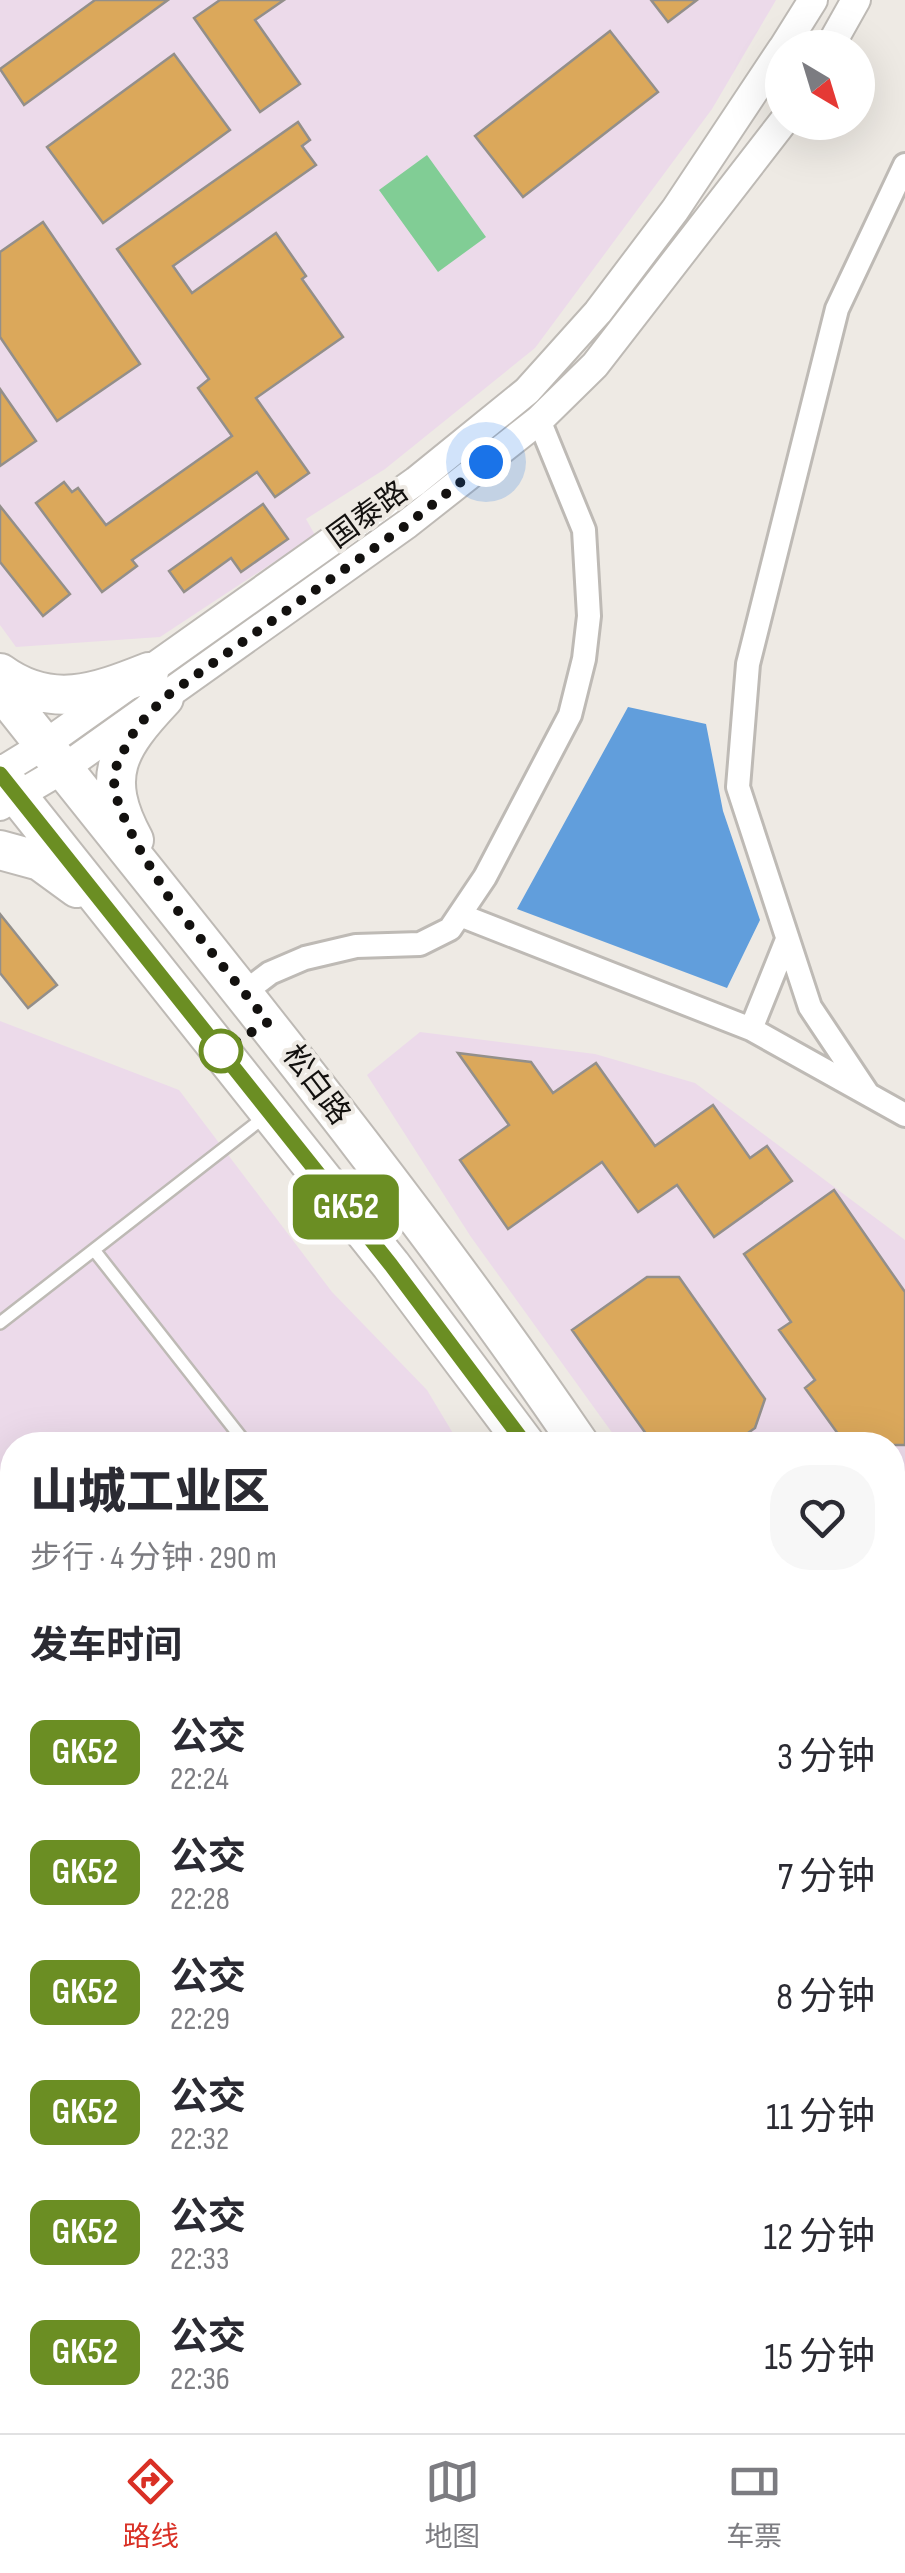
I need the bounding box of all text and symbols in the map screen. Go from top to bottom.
north arrow [765,30,875,140]
map controls [765,30,875,140]
your location [461,437,511,487]
street label: 国泰路 [321,474,415,556]
unlabelled marker [200,1030,242,1072]
street label: 松白路 [275,1038,357,1132]
line badge: GK52 [276,1174,416,1240]
text: GK52 [313,1186,379,1229]
text: 山城工业区 [30,1465,270,1522]
button: heart [770,1465,875,1570]
text: 步行 · 4 分钟 · 290 m [30,1539,277,1578]
text: 发车时间 [30,1624,182,1669]
text: 公交 [170,1715,246,1760]
text: GK52 [52,1731,118,1774]
text: 3 分钟 [777,1735,875,1780]
text: 22:24 [170,1760,229,1799]
text: 公交 [170,1835,246,1880]
text: GK52 [52,1851,118,1894]
text: 7 分钟 [778,1855,875,1900]
text: 22:28 [170,1880,230,1919]
text: 公交 [170,1955,246,2000]
text: GK52 [52,1971,118,2014]
text: 8 分钟 [776,1975,875,2020]
text: 22:29 [170,2000,230,2039]
text: 公交 [170,2075,246,2120]
text: GK52 [52,2091,118,2134]
text: 11 分钟 [766,2095,875,2140]
text: 22:32 [170,2120,229,2159]
text: 公交 [170,2195,246,2240]
text: GK52 [52,2211,118,2254]
text: 12 分钟 [764,2215,875,2260]
text: 22:33 [170,2240,229,2279]
text: 公交 [170,2315,246,2360]
text: GK52 [52,2331,118,2374]
text: 15 分钟 [764,2335,875,2380]
text: 22:36 [170,2360,230,2399]
tab: 路线 [123,2454,179,2554]
tab: 地图 [424,2454,480,2554]
tab: 车票 [726,2454,782,2554]

